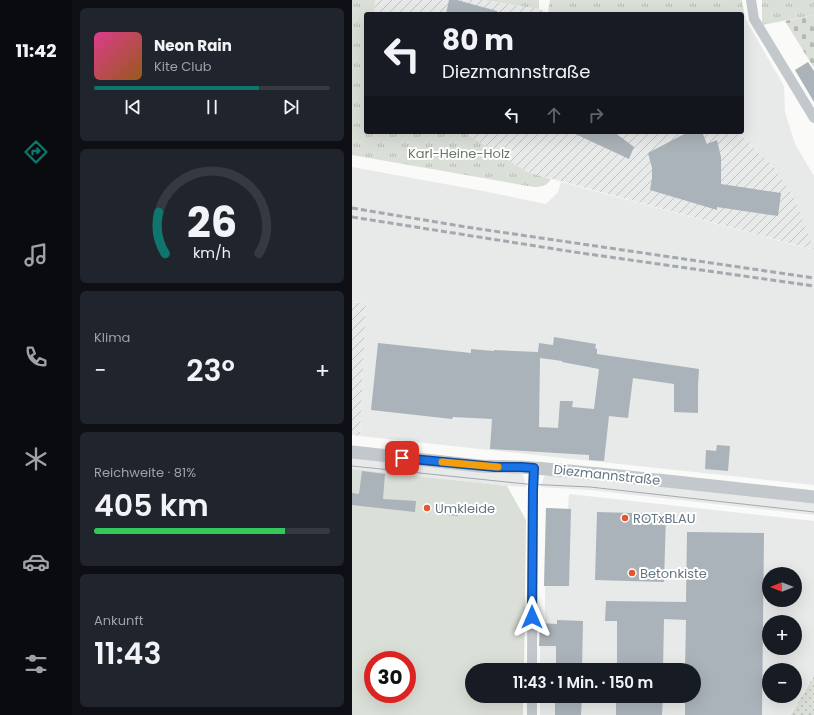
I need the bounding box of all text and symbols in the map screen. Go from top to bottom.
text: 80 m [442,21,514,60]
icon: left [376,28,428,80]
text: Neon Rain [154,35,232,56]
text: 11:42 [15,38,57,63]
text: Kite Club [154,57,212,76]
text: Diezmannstraße [442,59,591,84]
icon: previous [122,96,144,118]
icon: pause [201,96,223,118]
icon: next [280,96,302,118]
icon: left [501,104,523,126]
icon: ahead [543,104,565,126]
icon: right [585,104,607,126]
icon: directions [22,138,50,166]
park label: Karl-Heine-Holz [408,144,510,163]
text: 26 [187,193,237,252]
icon: music [22,241,50,269]
text: km/h [193,243,231,263]
text: Klima [94,328,130,347]
icon: phone [22,343,50,371]
text: 23° [186,349,235,392]
text: − [94,355,106,386]
text: + [315,355,330,386]
pin [385,441,419,475]
icon: climate [22,445,50,473]
icon: arrive [391,447,413,469]
street label: Diezmannstraße [553,460,661,490]
text: Reichweite · 81% [94,463,196,482]
text: 405 km [94,484,209,527]
place label: Umkleide [435,499,495,518]
marker: Umkleide [422,503,432,513]
place label: ROTxBLAU [633,509,696,528]
marker: ROTxBLAU [620,513,630,523]
icon: car [22,548,50,576]
place label: Betonkiste [640,564,707,583]
north arrow [762,567,802,607]
map controls [762,567,802,703]
marker: Betonkiste [627,568,637,578]
position arrow [511,596,553,638]
text: Ankunft [94,611,143,630]
button: + [762,615,802,655]
text: 11:43 [94,632,161,675]
icon: filters [22,650,50,678]
speed limit sign: 30 [364,651,416,703]
button: − [762,663,802,703]
text: 11:43 · 1 Min. · 150 m [513,672,653,693]

